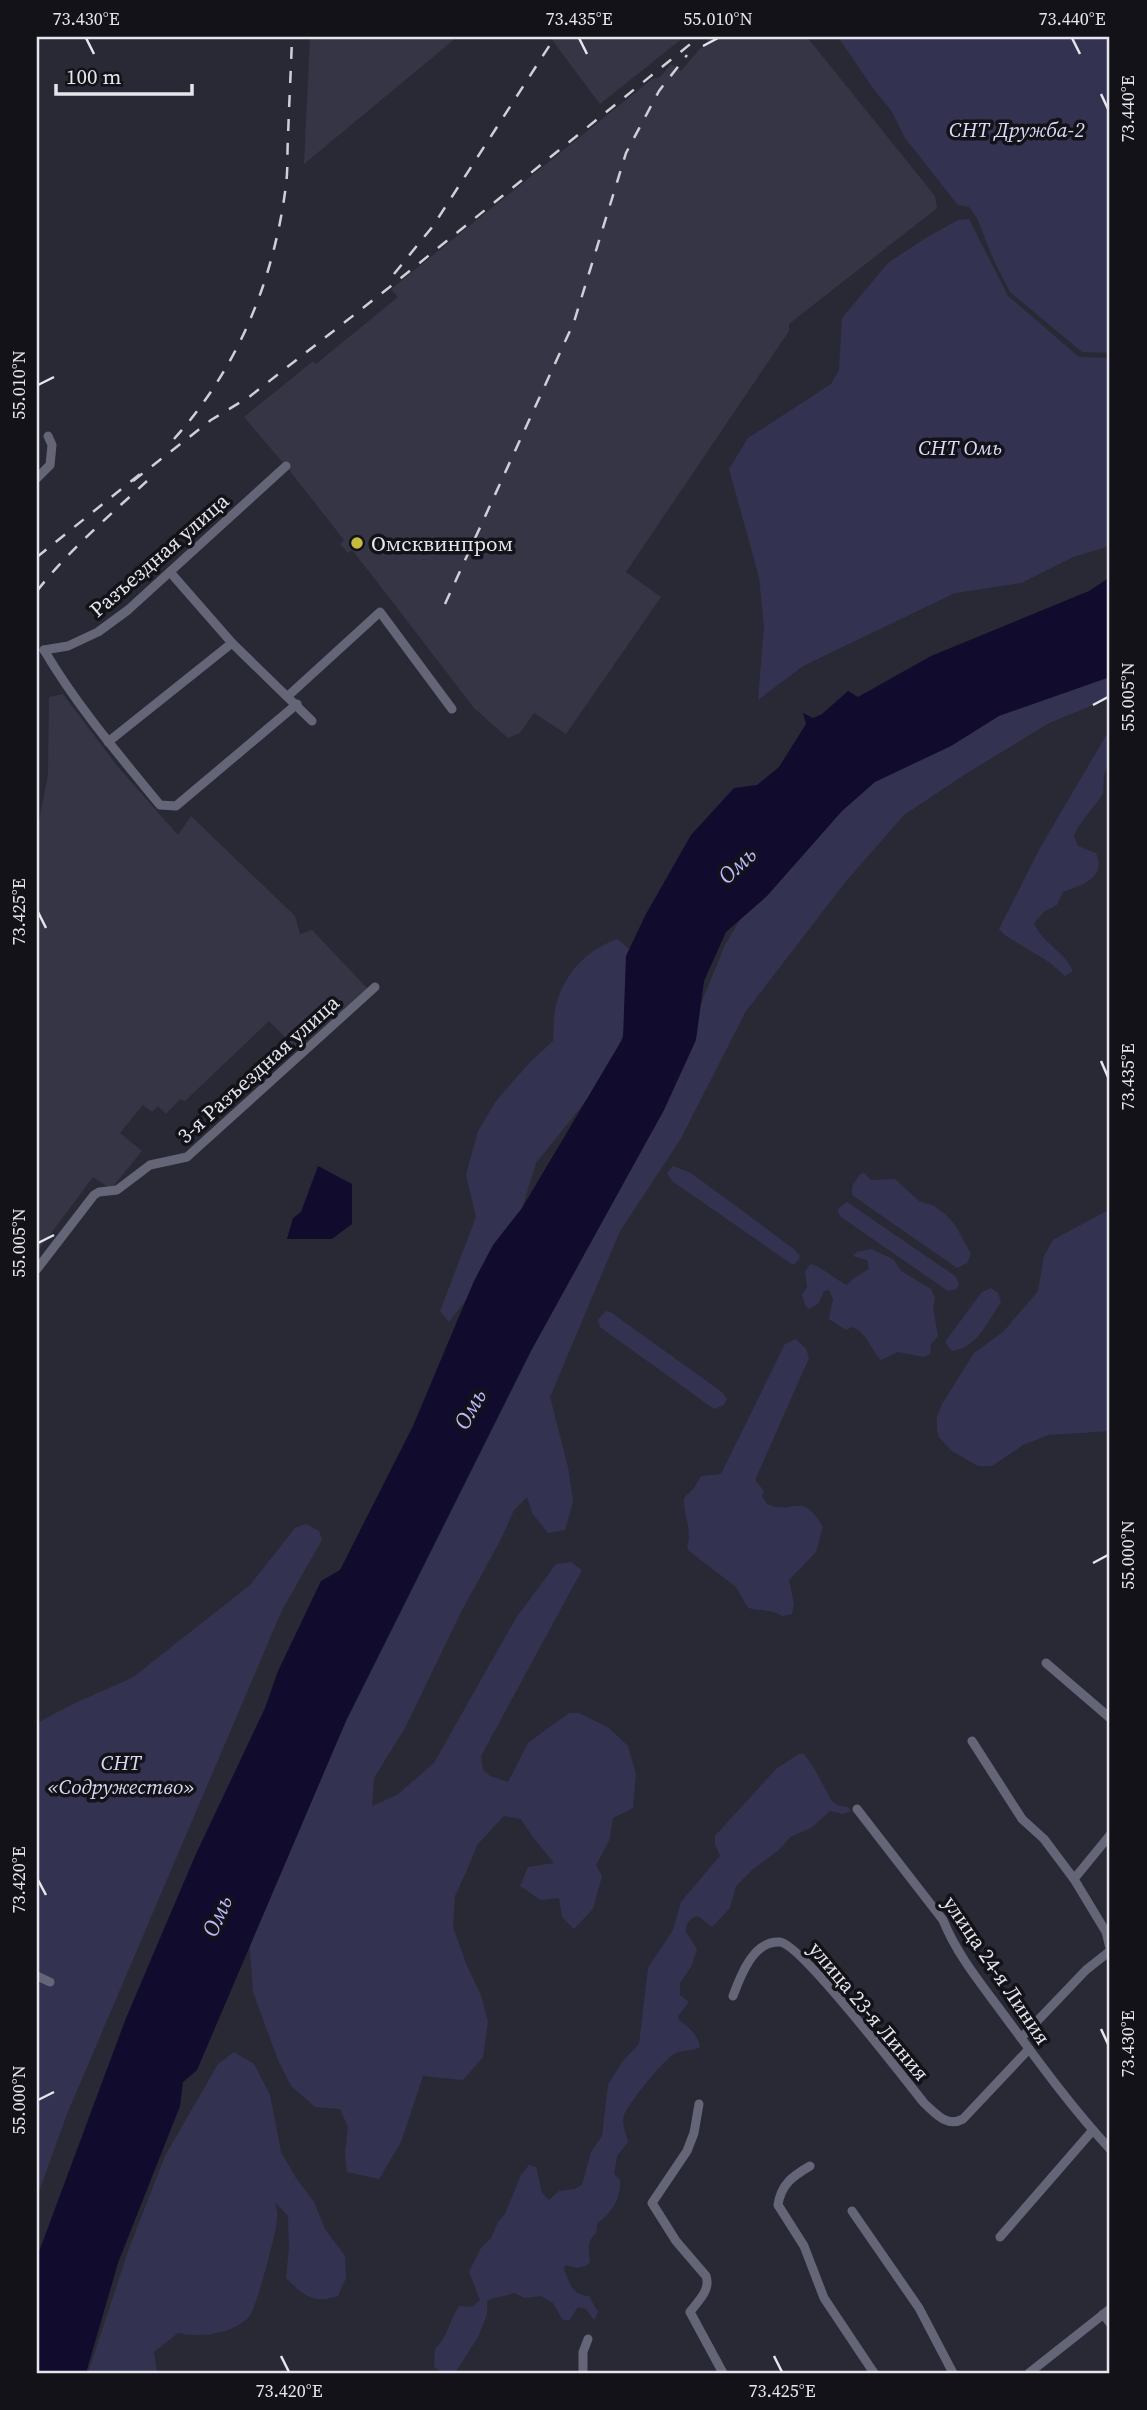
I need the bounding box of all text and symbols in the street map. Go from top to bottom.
text: 73.430°E [52,6,120,31]
text: 73.435°E [545,6,613,31]
text: 55.010°N [683,6,753,31]
text: 73.440°E [1038,6,1106,31]
scale bar [56,52,192,96]
text: 100 m [66,62,121,91]
text: 73.440°E [1115,75,1140,143]
park label: СНТ Дружба-2 [949,115,1085,144]
text: 55.010°N [6,350,31,420]
park label: СНТ Омь [918,433,1002,462]
street label: Разъездная улица [83,486,235,624]
place label: Омсквинпром [371,529,513,558]
marker: Омсквинпром [349,535,365,551]
text: 55.005°N [1115,662,1140,732]
water label: Омь [711,839,763,891]
text: 73.425°E [6,878,31,946]
street label: 3-я Разъездная улица [171,988,346,1150]
text: 73.435°E [1115,1043,1140,1111]
text: 55.005°N [6,1208,31,1278]
water label: Омь [446,1383,494,1435]
text: 55.000°N [1115,1520,1140,1590]
park label: СНТ «Содружество» [47,1748,195,1801]
text: 73.420°E [6,1846,31,1914]
water label: Омь [194,1890,240,1942]
street label: улица 24-я Линия [936,1890,1058,2050]
street label: улица 23-я Линия [802,1935,936,2087]
text: 73.430°E [1115,2010,1140,2078]
text: 55.000°N [6,2065,31,2135]
text: 73.420°E [255,2378,323,2403]
text: 73.425°E [748,2378,816,2403]

